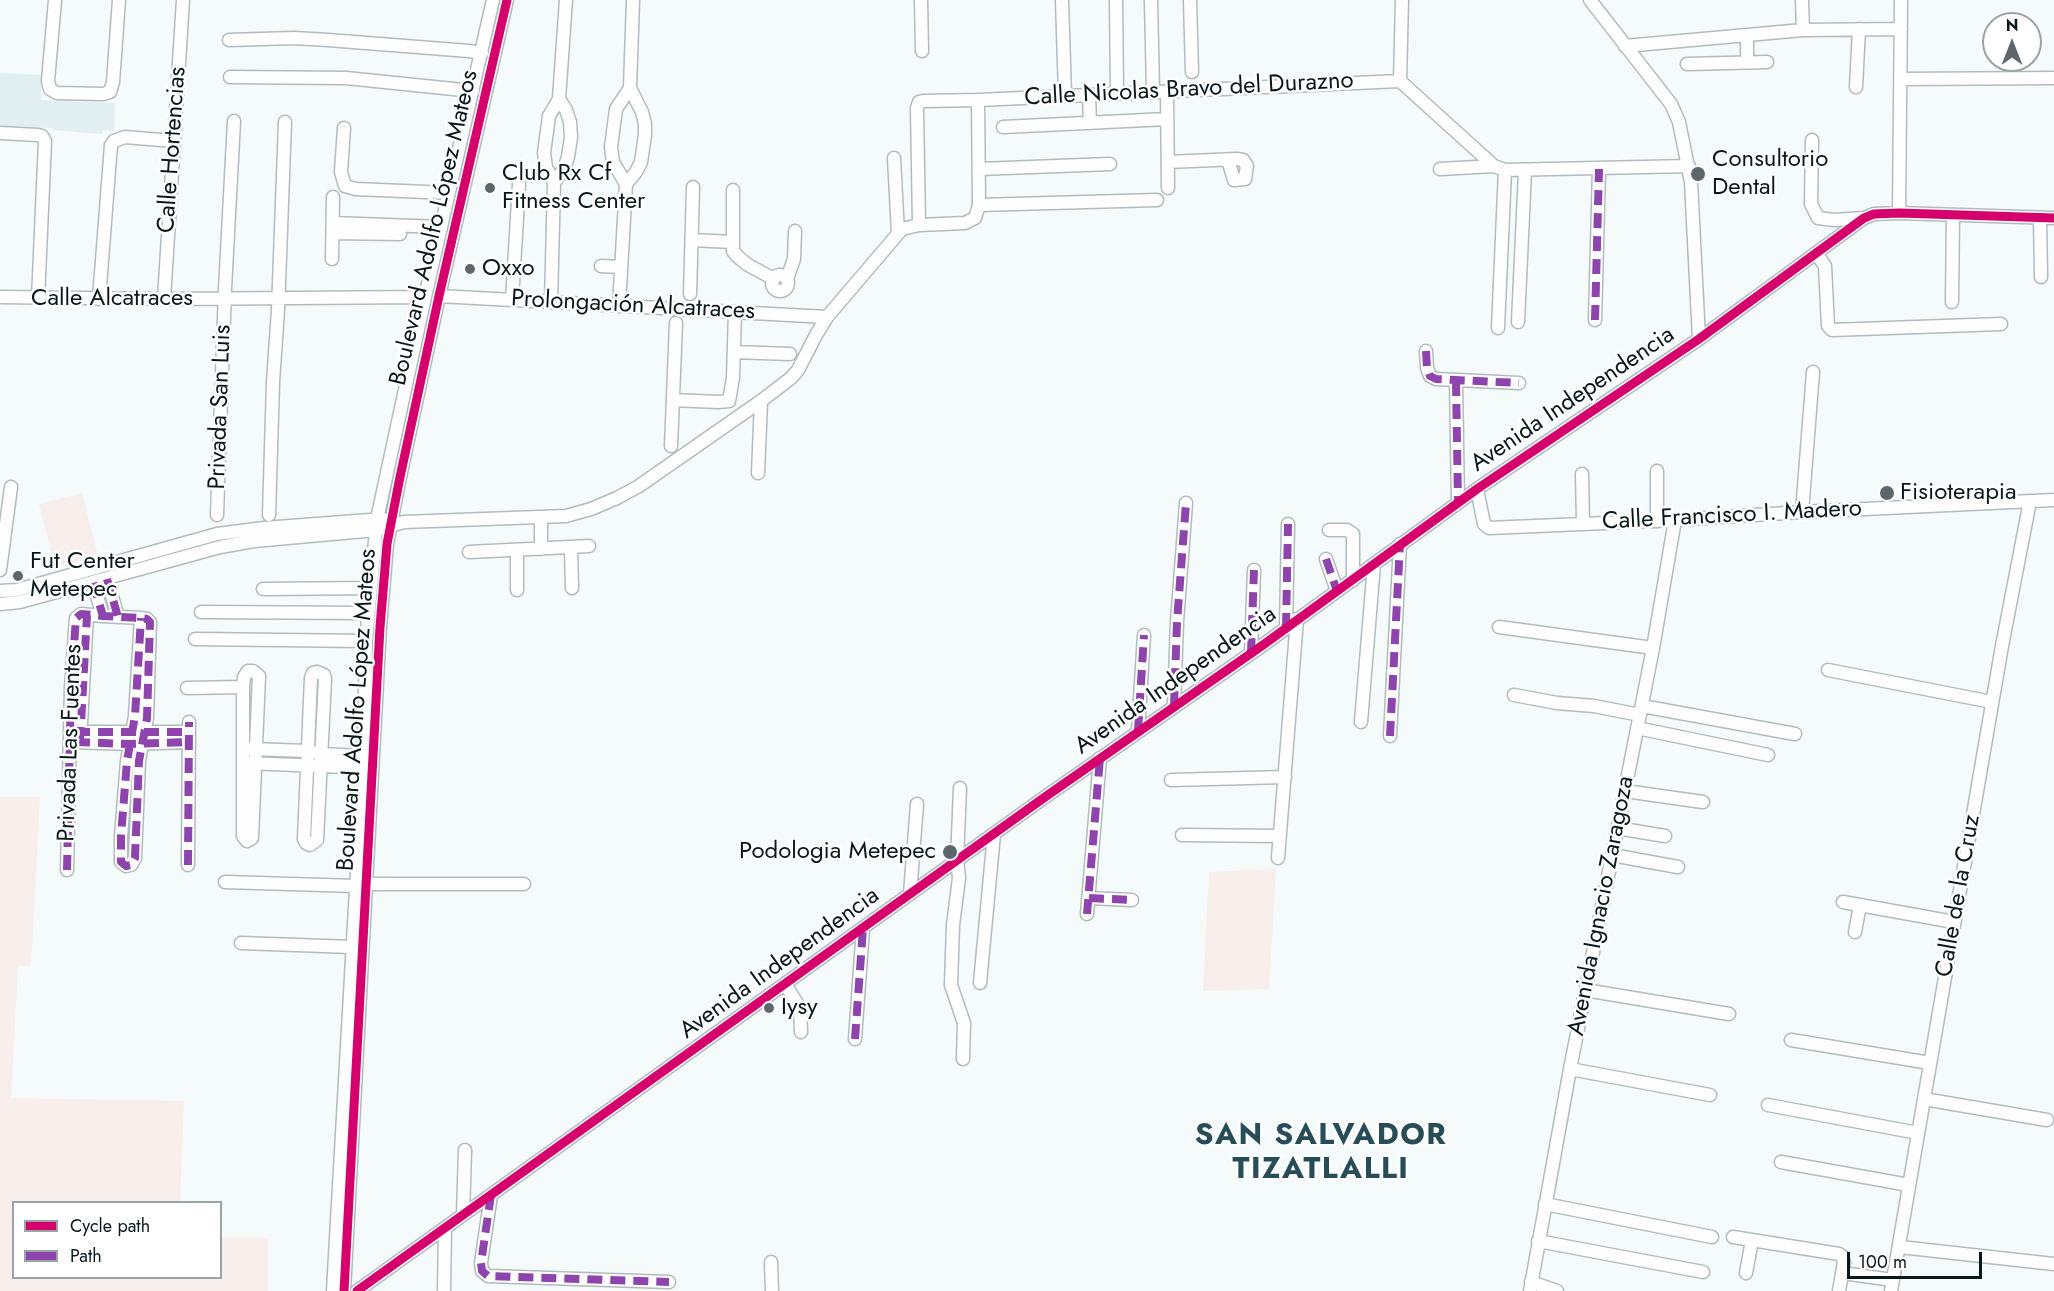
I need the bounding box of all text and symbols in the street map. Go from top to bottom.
north arrow [1982,12,2042,72]
text: N [2006,14,2018,37]
street label: Calle Hortencias [153,66,193,234]
street label: Boulevard Adolfo López Mateos [385,67,485,389]
street label: Calle Nicolas Bravo del Durazno [1024,67,1354,113]
place label: Consultorio Dental [1712,146,1828,202]
place label: Club Rx Cf Fitness Center [502,160,645,216]
marker: Consultorio Dental [1689,165,1707,183]
marker: Club Rx Cf Fitness Center [483,181,497,195]
place label: Oxxo [482,255,535,283]
marker: Oxxo [463,262,477,276]
street label: Calle Alcatraces [31,285,193,313]
street label: Prolongación Alcatraces [510,285,756,327]
street label: Avenida Independencia [1466,321,1680,479]
street label: Privada San Luis [204,324,238,490]
place label: Fisioterapia [1900,479,2017,507]
marker: Fisioterapia [1878,484,1896,502]
street label: Calle Francisco I. Madero [1601,495,1863,537]
place label: Fut Center Metepec [30,548,135,604]
street label: Boulevard Adolfo López Mateos [332,548,384,872]
marker: Fut Center Metepec [11,569,25,583]
street label: Avenida Independencia [1070,601,1282,761]
street label: Privada Las Fuentes [53,644,89,842]
street label: Avenida Ignacio Zaragoza [1563,774,1641,1038]
street label: Calle de la Cruz [1931,813,1987,979]
place label: Podologia Metepec [739,838,936,866]
marker: Podologia Metepec [941,843,959,861]
street label: Avenida Independencia [675,882,885,1046]
place label: Iysy [781,994,818,1022]
marker: Iysy [762,1001,776,1015]
district label: SAN SALVADOR TIZATLALLI [1195,1119,1447,1190]
legend [12,1201,222,1279]
text: Cycle path [70,1213,150,1239]
scale bar [1850,1240,1985,1278]
text: Path [70,1243,102,1269]
text: 100 m [1858,1249,1907,1275]

